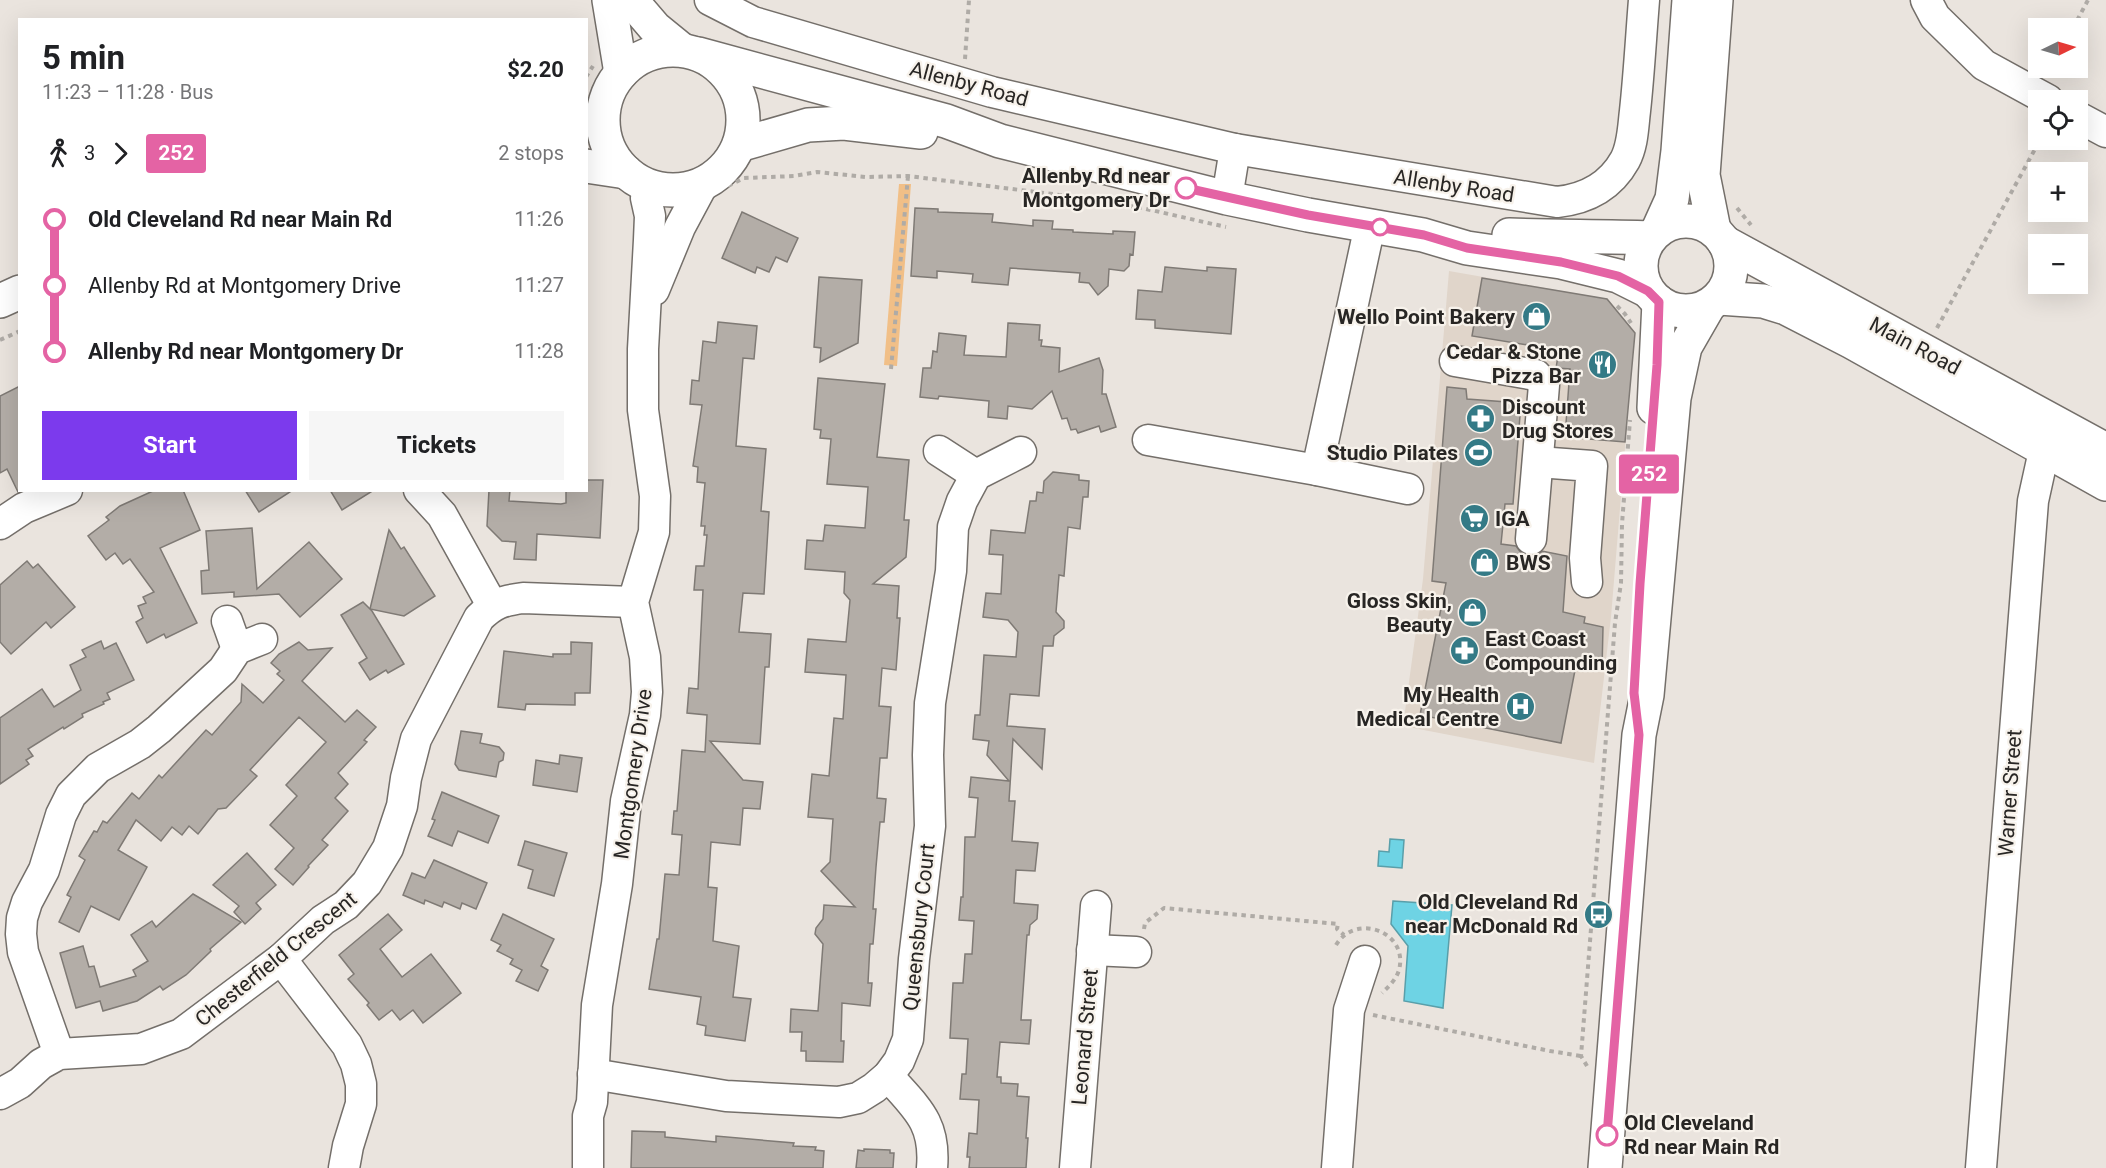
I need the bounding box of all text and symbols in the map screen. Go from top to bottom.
north arrow [2028,18,2088,78]
map controls [2028,18,2088,294]
text: 5 min [42,38,125,77]
text: $2.20 [507,57,564,82]
street label: Allenby Road [907,57,1031,111]
text: 11:23 – 11:28 · Bus [42,80,214,104]
button: locate [2028,90,2088,150]
icon: walk [42,137,75,170]
icon: forward [104,137,137,170]
text: 3 [84,141,95,165]
text: 252 [158,141,194,165]
text: 2 stops [498,141,564,165]
button: + [2028,162,2088,222]
place label: Allenby Rd near Montgomery Dr [1022,164,1170,212]
street label: Allenby Road [1392,165,1516,207]
marker: Allenby Rd near Montgomery Dr [1175,177,1197,199]
text: Old Cleveland Rd near Main Rd [88,207,392,232]
text: 11:26 [514,207,564,231]
unlabelled marker [1371,218,1389,236]
button: − [2028,234,2088,294]
text: Allenby Rd at Montgomery Drive [88,273,401,298]
text: 11:27 [514,273,564,297]
shop icon: Wello Point Bakery [1520,301,1552,333]
place label: Wello Point Bakery [1337,305,1515,329]
street label: Main Road [1865,312,1965,380]
text: Allenby Rd near Montgomery Dr [88,339,403,364]
text: 11:28 [514,339,564,363]
place label: Cedar & Stone Pizza Bar [1446,340,1581,388]
restaurant icon: Cedar & Stone Pizza Bar [1586,348,1618,380]
place label: Discount Drug Stores [1502,395,1614,443]
pharmacy icon: Discount Drug Stores [1465,403,1497,435]
button: Start [42,411,297,480]
button: Tickets [309,411,564,480]
sports icon: Studio Pilates [1463,437,1495,469]
place label: Studio Pilates [1327,441,1458,465]
line badge: 252 [1614,454,1684,494]
text: 252 [1631,462,1667,486]
supermarket icon: IGA [1458,503,1490,535]
place label: IGA [1495,507,1530,531]
shop icon: BWS [1469,547,1501,579]
place label: BWS [1506,551,1551,575]
place label: Gloss Skin, Beauty [1347,589,1452,637]
shop icon: Gloss Skin, Beauty [1457,597,1489,629]
place label: East Coast Compounding [1485,627,1617,675]
pharmacy icon: East Coast Compounding [1448,635,1480,667]
place label: My Health Medical Centre [1356,683,1499,731]
street label: Montgomery Drive [609,687,657,861]
hospital icon: My Health Medical Centre [1504,691,1536,723]
street label: Warner Street [1994,729,2026,857]
street label: Queensbury Court [898,842,940,1012]
street label: Chesterfield Crescent [191,887,362,1031]
place label: Old Cleveland Rd near McDonald Rd [1405,890,1578,938]
bus stop icon: Old Cleveland Rd near McDonald Rd [1583,898,1615,930]
street label: Leonard Street [1067,968,1103,1106]
place label: Old Cleveland Rd near Main Rd [1624,1111,1779,1159]
marker: Old Cleveland Rd near Main Rd [1596,1124,1618,1146]

